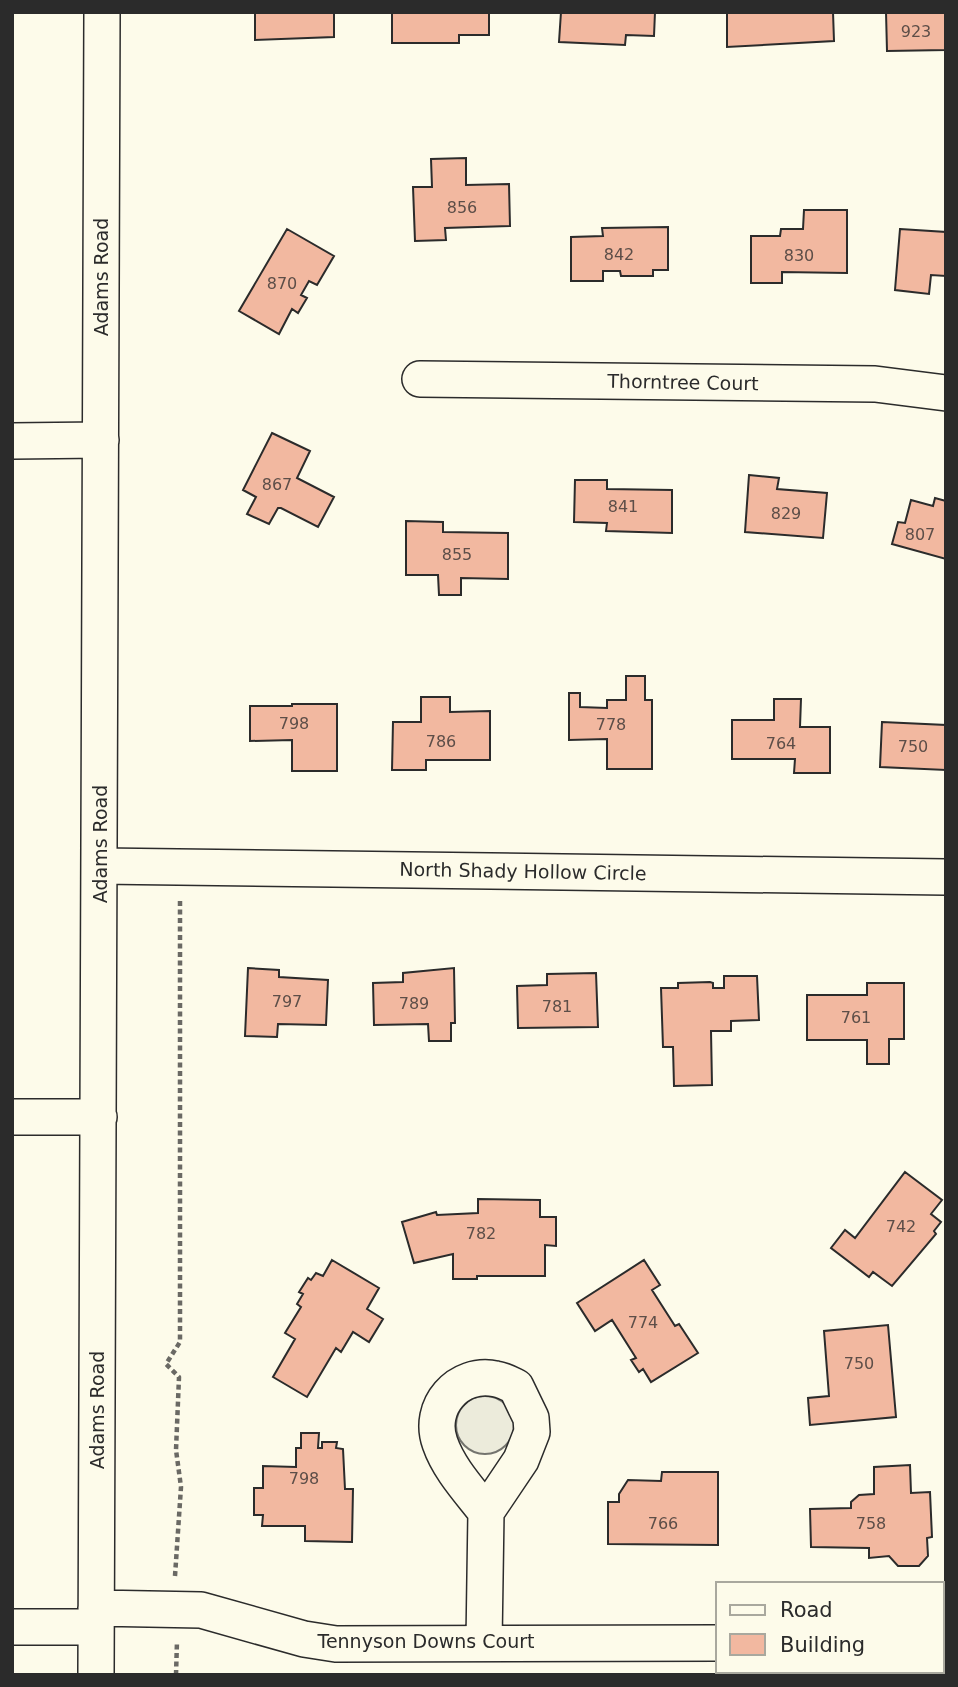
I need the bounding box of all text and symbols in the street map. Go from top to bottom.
house number: 923 [901,22,931,41]
house number: 856 [447,198,477,217]
street label: Adams Road [90,218,112,336]
house number: 842 [604,245,634,264]
house number: 830 [784,246,814,265]
house number: 870 [267,274,297,293]
street label: Thorntree Court [606,370,759,394]
house number: 867 [262,475,292,494]
house number: 841 [608,497,638,516]
house number: 829 [771,504,801,523]
house number: 807 [905,525,935,544]
house number: 855 [442,545,472,564]
house number: 798 [279,714,309,733]
house number: 778 [596,715,626,734]
house number: 786 [426,732,456,751]
house number: 764 [766,734,796,753]
house number: 750 [898,737,928,756]
street label: Adams Road [89,785,111,903]
street label: North Shady Hollow Circle [399,858,647,884]
house number: 797 [272,992,302,1011]
house number: 789 [399,994,429,1013]
house number: 781 [542,997,572,1016]
house number: 761 [841,1008,871,1027]
house number: 742 [886,1217,916,1236]
house number: 782 [466,1224,496,1243]
house number: 774 [628,1313,658,1332]
street label: Adams Road [86,1351,108,1469]
house number: 750 [844,1354,874,1373]
house number: 798 [289,1469,319,1488]
house number: 766 [648,1514,678,1533]
house number: 758 [856,1514,886,1533]
legend [716,1582,944,1673]
text: Road [780,1598,833,1622]
street label: Tennyson Downs Court [317,1630,534,1652]
text: Building [780,1633,865,1657]

